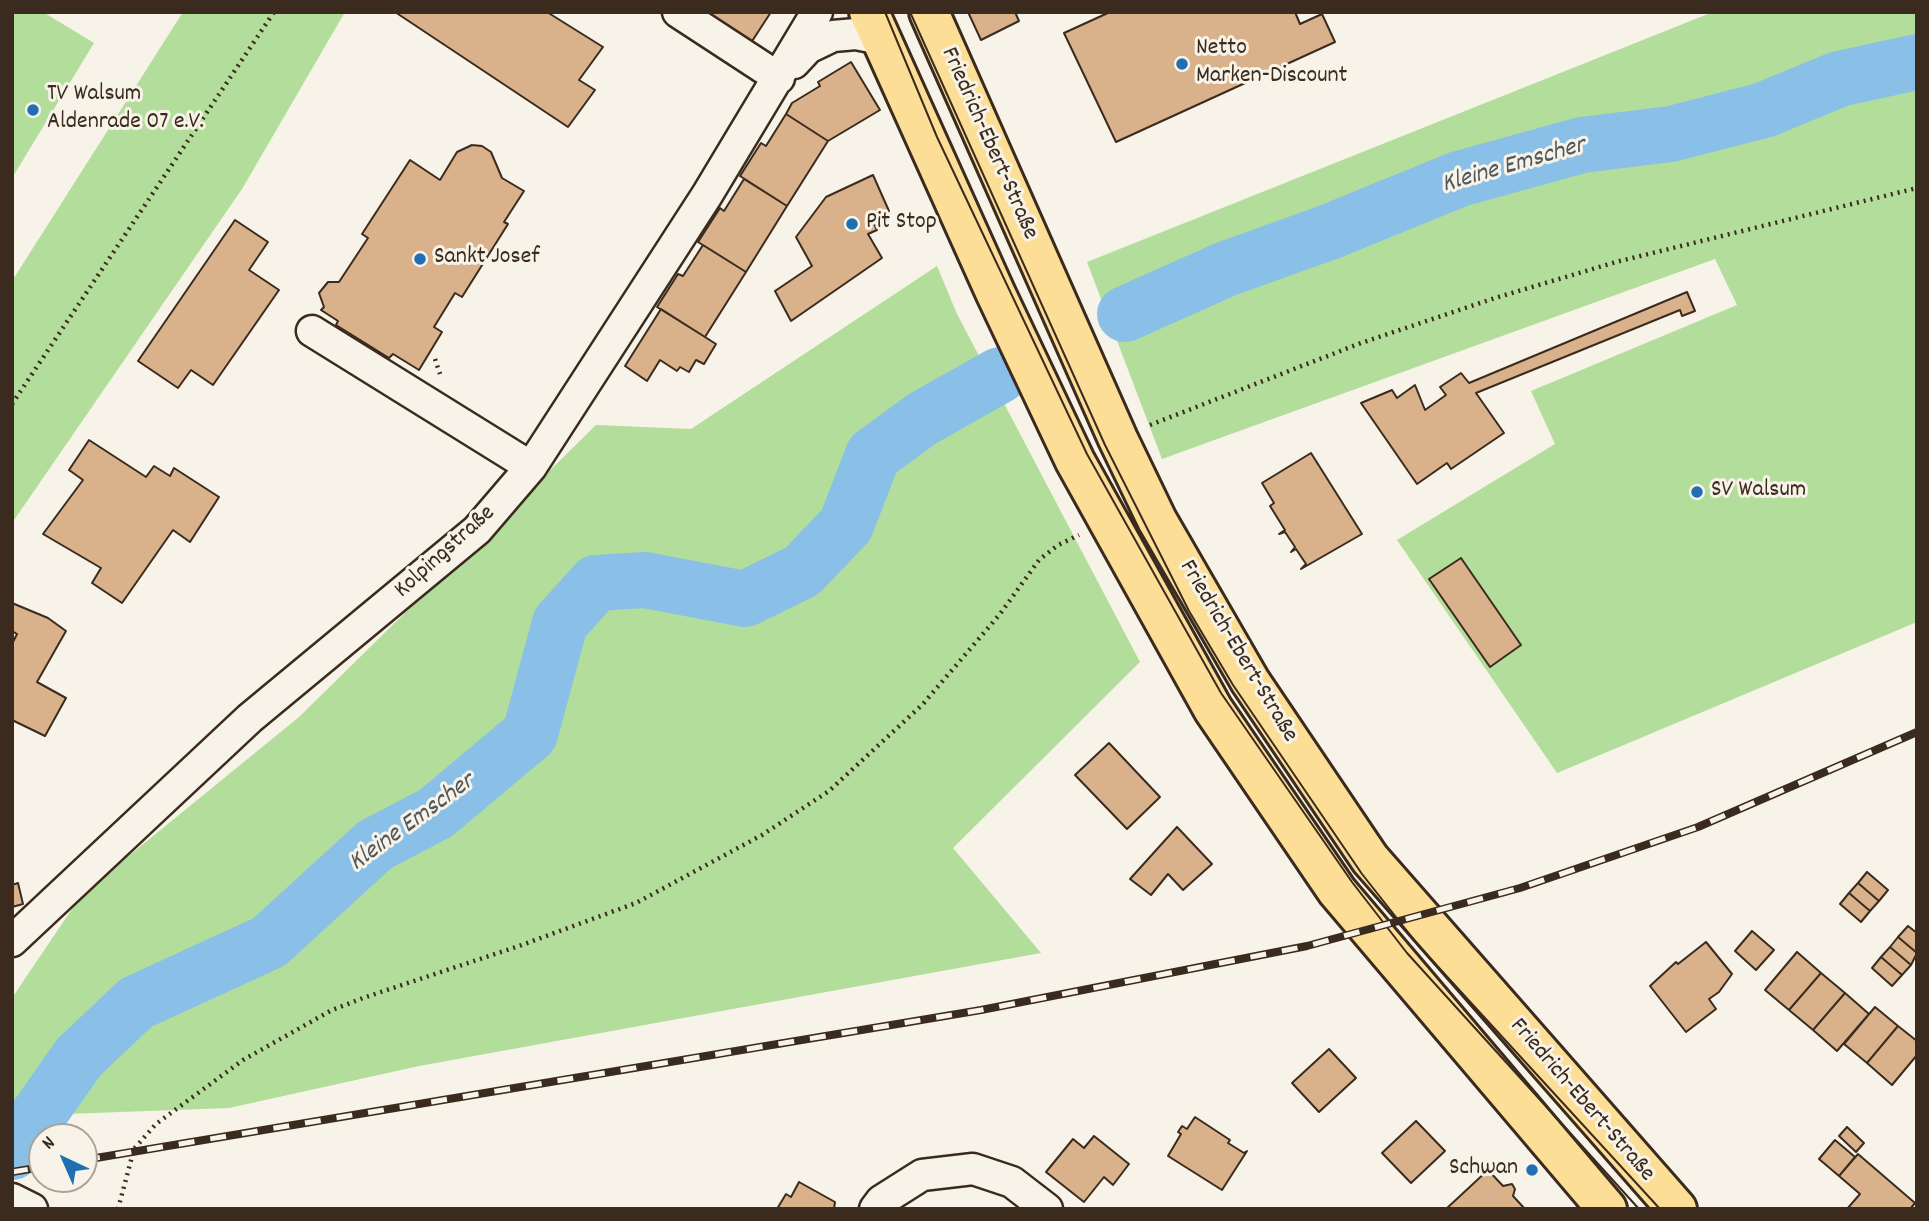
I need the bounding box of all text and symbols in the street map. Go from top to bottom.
place label: Netto Marken-Discount [1196,36,1347,92]
street label: Friedrich-Ebert-Straße [933,43,1043,245]
marker: Netto Marken-Discount [1174,56,1190,72]
place label: TV Walsum Aldenrade 07 e.V. [47,82,204,138]
marker: TV Walsum Aldenrade 07 e.V. [25,102,41,118]
water label: Kleine Emscher [1439,132,1589,202]
place label: Pit Stop [866,210,937,238]
marker: Pit Stop [844,216,860,232]
place label: Sankt Josef [434,245,540,273]
marker: Sankt Josef [412,251,428,267]
place label: SV Walsum [1711,478,1806,506]
marker: SV Walsum [1689,484,1705,500]
street label: Kolpingstraße [390,500,502,606]
street label: Friedrich-Ebert-Straße [1171,556,1303,748]
water label: Kleine Emscher [344,768,482,880]
street label: Friedrich-Ebert-Straße [1502,1013,1660,1189]
north arrow [28,1123,98,1193]
text: N [37,1131,62,1157]
place label: Schwan [1449,1156,1518,1184]
marker: Schwan [1524,1162,1540,1178]

